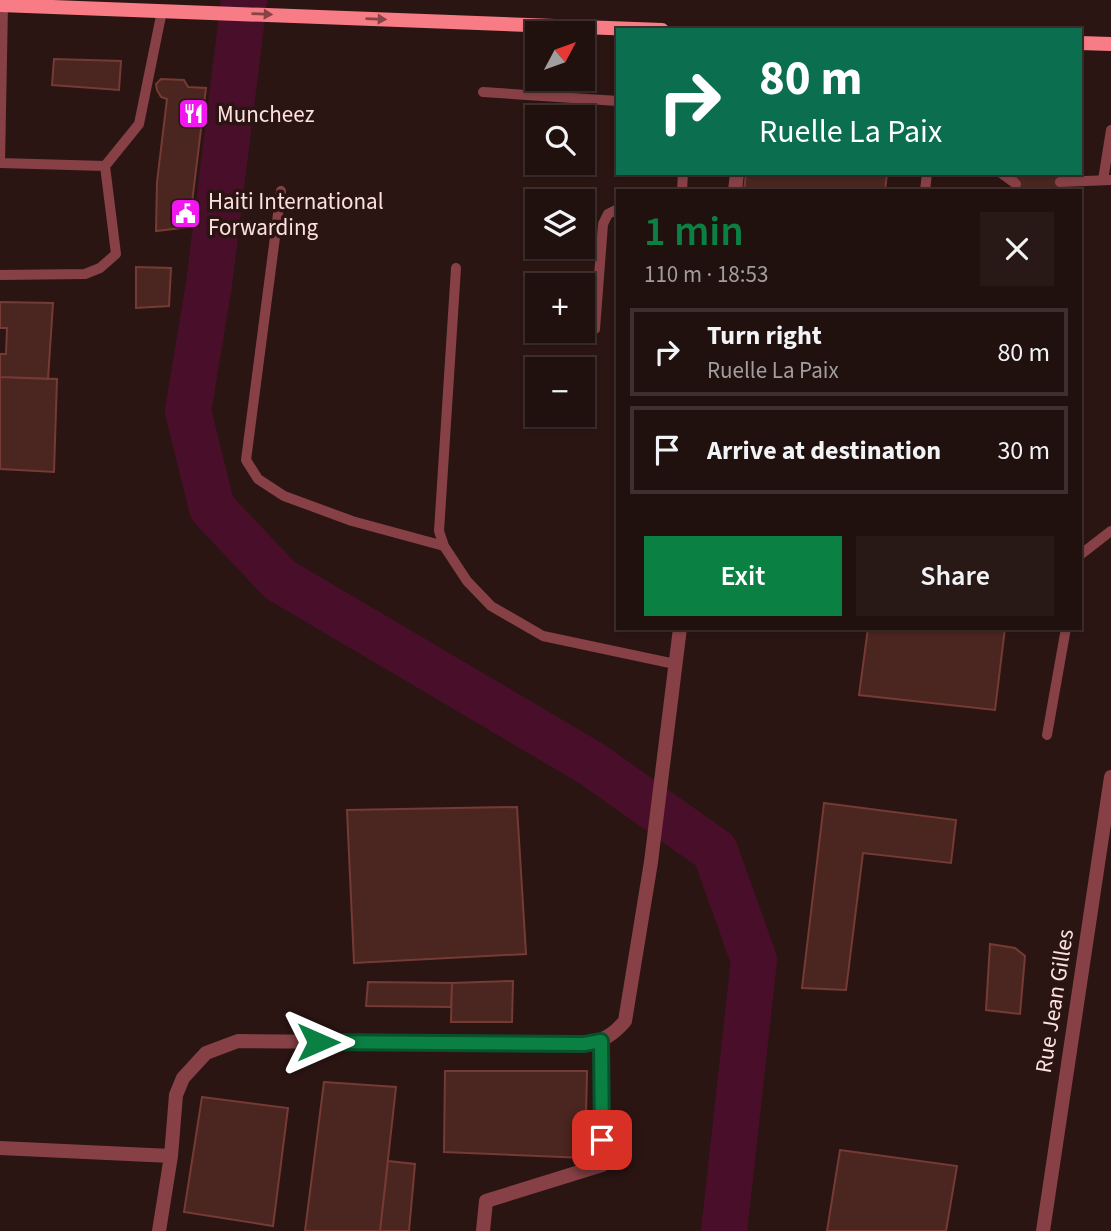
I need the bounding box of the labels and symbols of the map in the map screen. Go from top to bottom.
one-way arrow [251,9,273,20]
one-way arrow [365,13,387,24]
north arrow [525,21,595,91]
restaurant icon: Muncheez [177,97,211,131]
place label: Muncheez [217,98,315,131]
place label: Haiti International Forwarding [208,185,384,244]
public building icon: Haiti International Forwarding [168,197,202,231]
street label: Rue Jean Gilles [1027,927,1082,1075]
position arrow [281,1005,355,1079]
pin [572,1110,632,1170]

